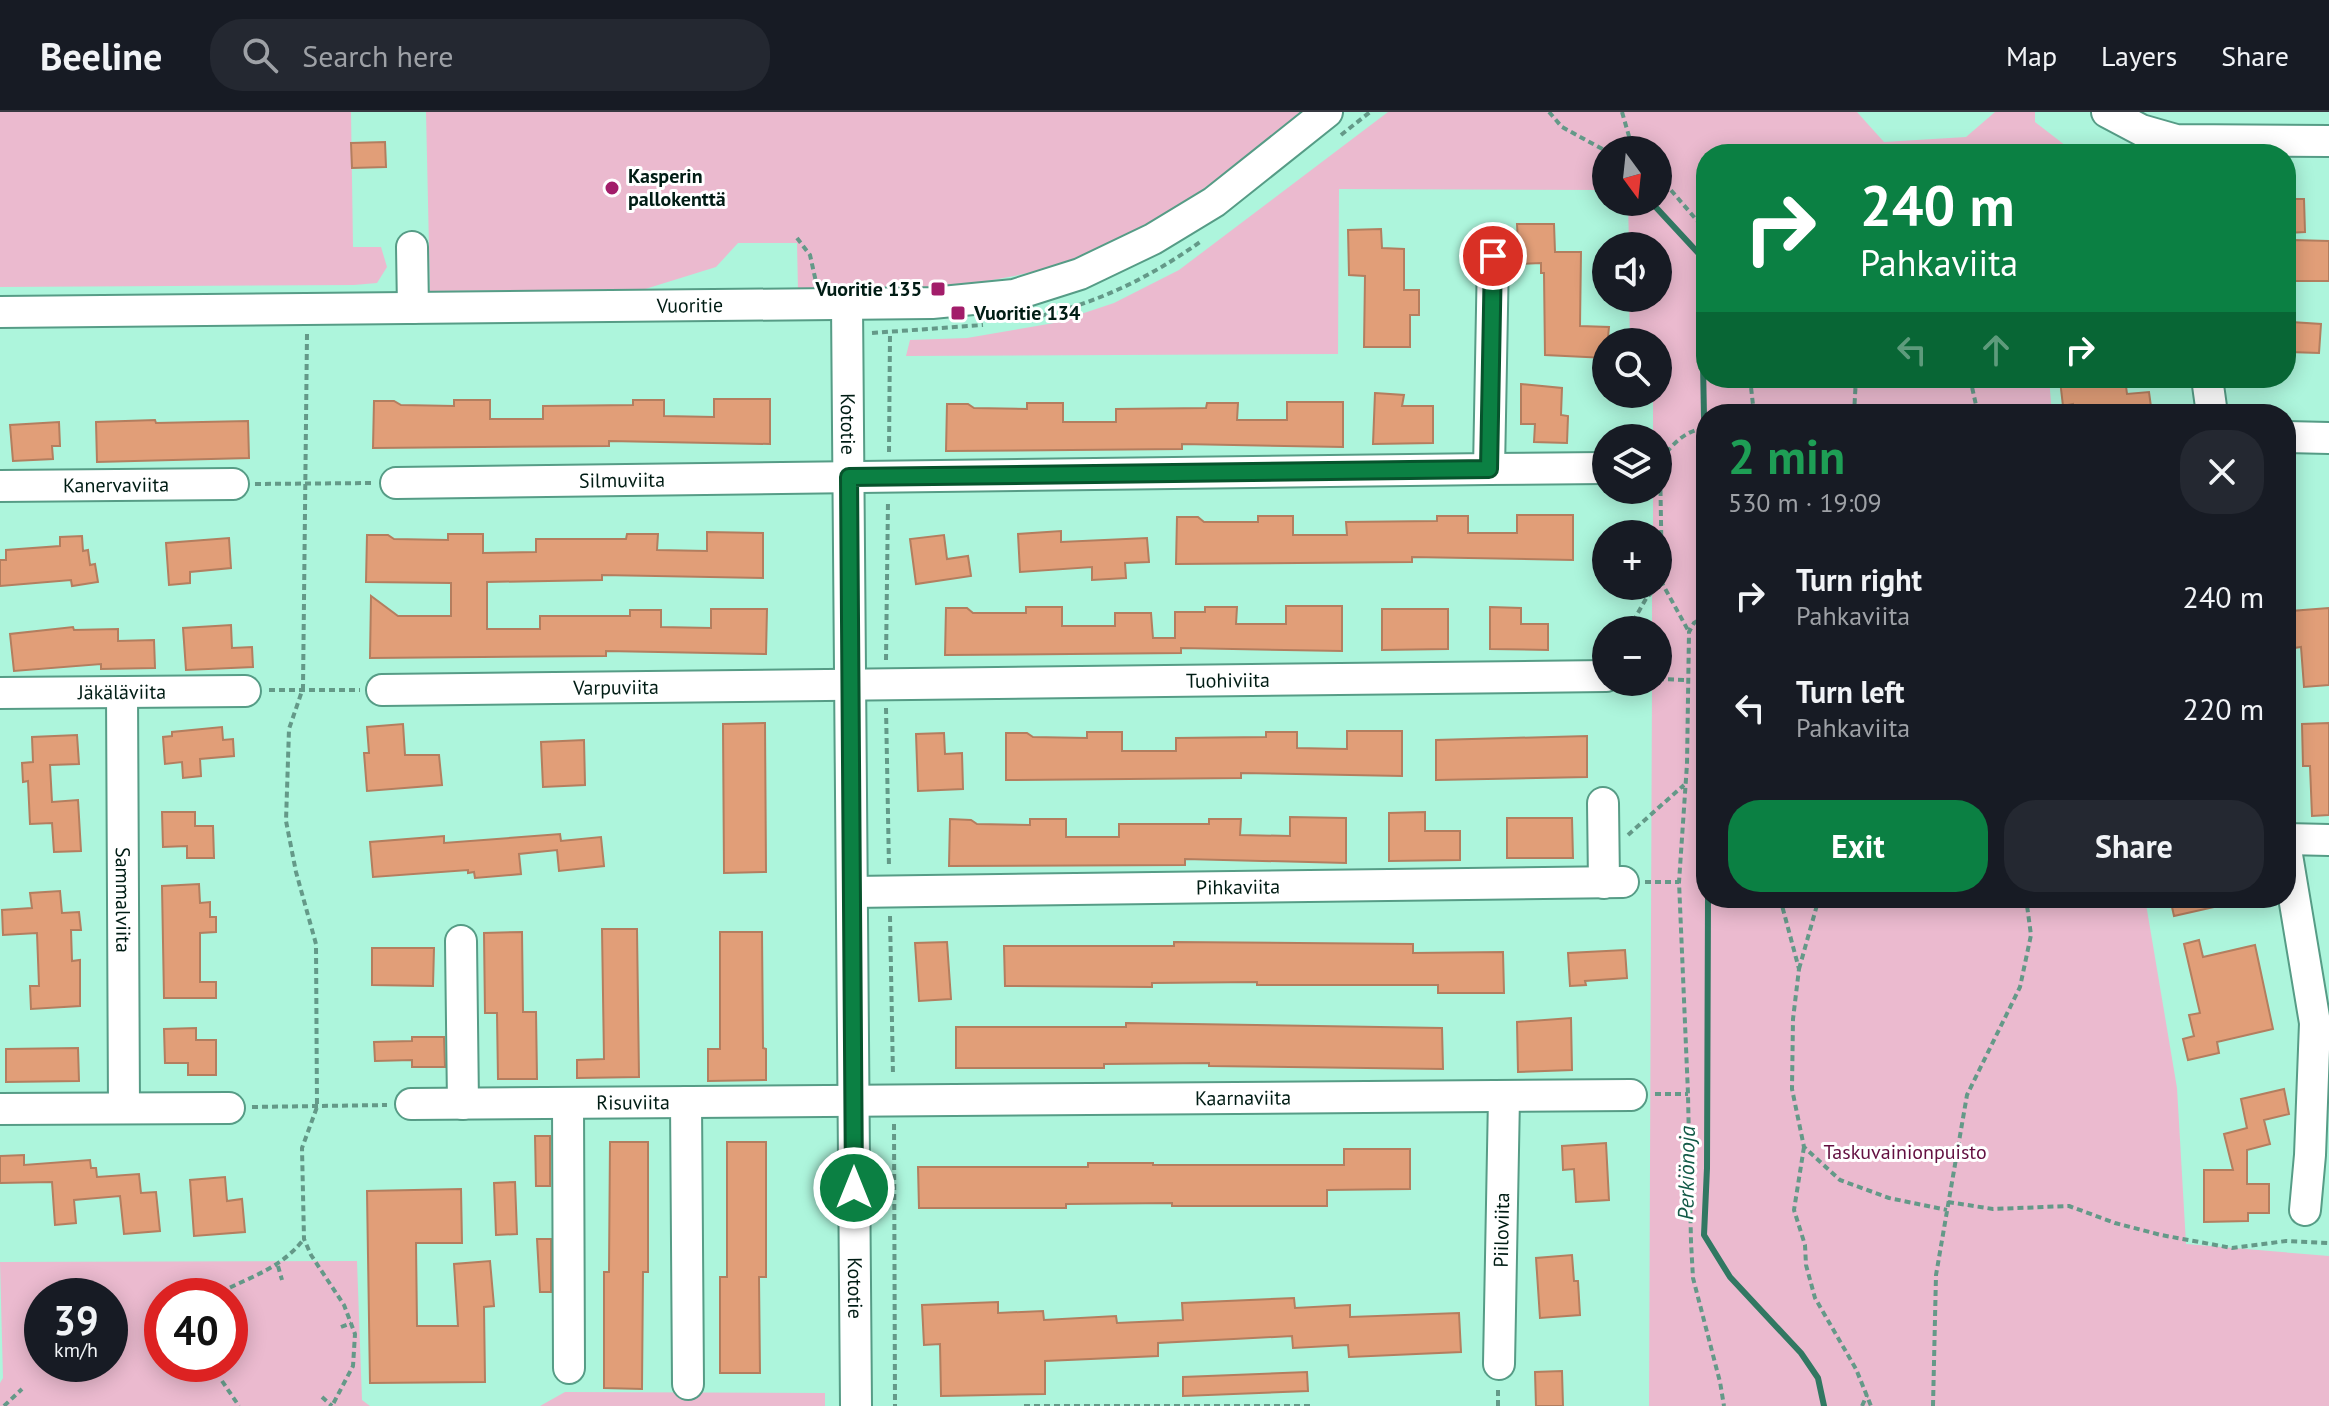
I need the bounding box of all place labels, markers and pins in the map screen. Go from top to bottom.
place label: Kasperin pallokenttä [628,163,726,212]
marker: Kasperin pallokenttä [603,179,621,197]
pin [1459,222,1527,290]
place label: Vuoritie 135 [815,276,922,302]
marker: Vuoritie 135 [929,280,947,298]
place label: Vuoritie 134 [973,300,1081,326]
marker: Vuoritie 134 [949,304,967,322]

